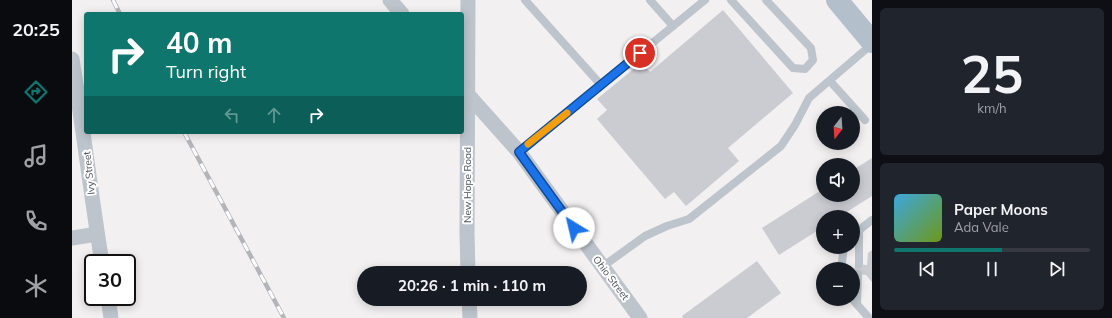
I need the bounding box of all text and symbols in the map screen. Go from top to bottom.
text: 20:25 [12,18,60,41]
text: 40 m [166,25,232,60]
icon: right [100,28,152,80]
pin [623,36,657,70]
text: 25 [961,41,1023,106]
icon: arrive [629,42,651,64]
text: Turn right [166,60,246,83]
icon: directions [22,78,50,106]
text: km/h [977,100,1007,116]
icon: left [221,104,243,126]
icon: ahead [263,104,285,126]
icon: right [305,104,327,126]
north arrow [816,106,860,150]
map controls [816,106,860,306]
icon: music [22,142,50,170]
street label: New Hope Road [461,147,474,223]
street label: Ivy Street [80,150,98,195]
button: sound [816,158,860,202]
text: Paper Moons [954,200,1048,219]
icon: phone [22,207,50,235]
position arrow [553,207,595,249]
button: + [816,210,860,254]
text: Ada Vale [954,219,1009,235]
street label: Ohio Street [590,253,632,303]
speed limit sign: 30 [84,254,136,306]
icon: previous [916,258,938,280]
icon: pause [981,258,1003,280]
icon: next [1046,258,1068,280]
button: − [816,262,860,306]
icon: climate [22,272,50,300]
text: 20:26 · 1 min · 110 m [398,276,546,295]

